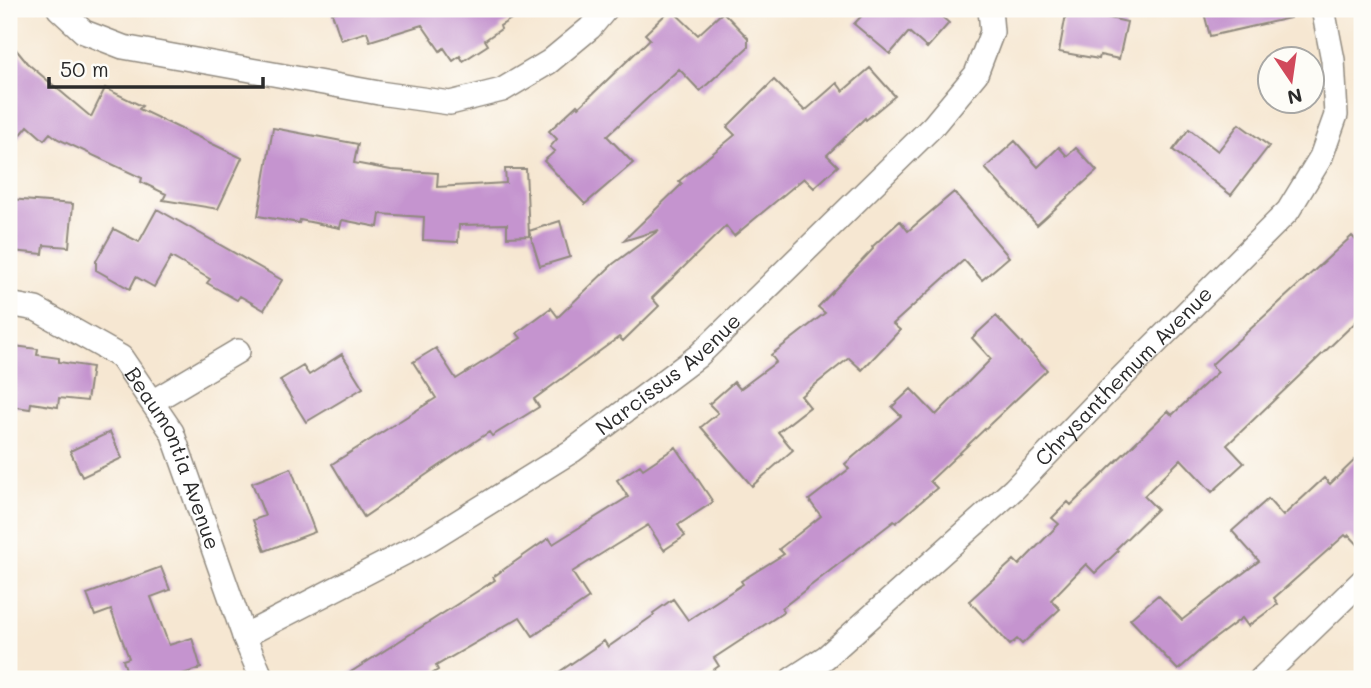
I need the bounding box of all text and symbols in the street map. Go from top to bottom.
scale bar [49,46,262,90]
north arrow [1256,46,1326,116]
text: 50 m [60,55,109,82]
text: N [1285,83,1305,111]
street label: Chrysanthemum Avenue [1028,280,1217,471]
street label: Narcissus Avenue [590,307,746,440]
street label: Beaumontia Avenue [120,361,227,553]

